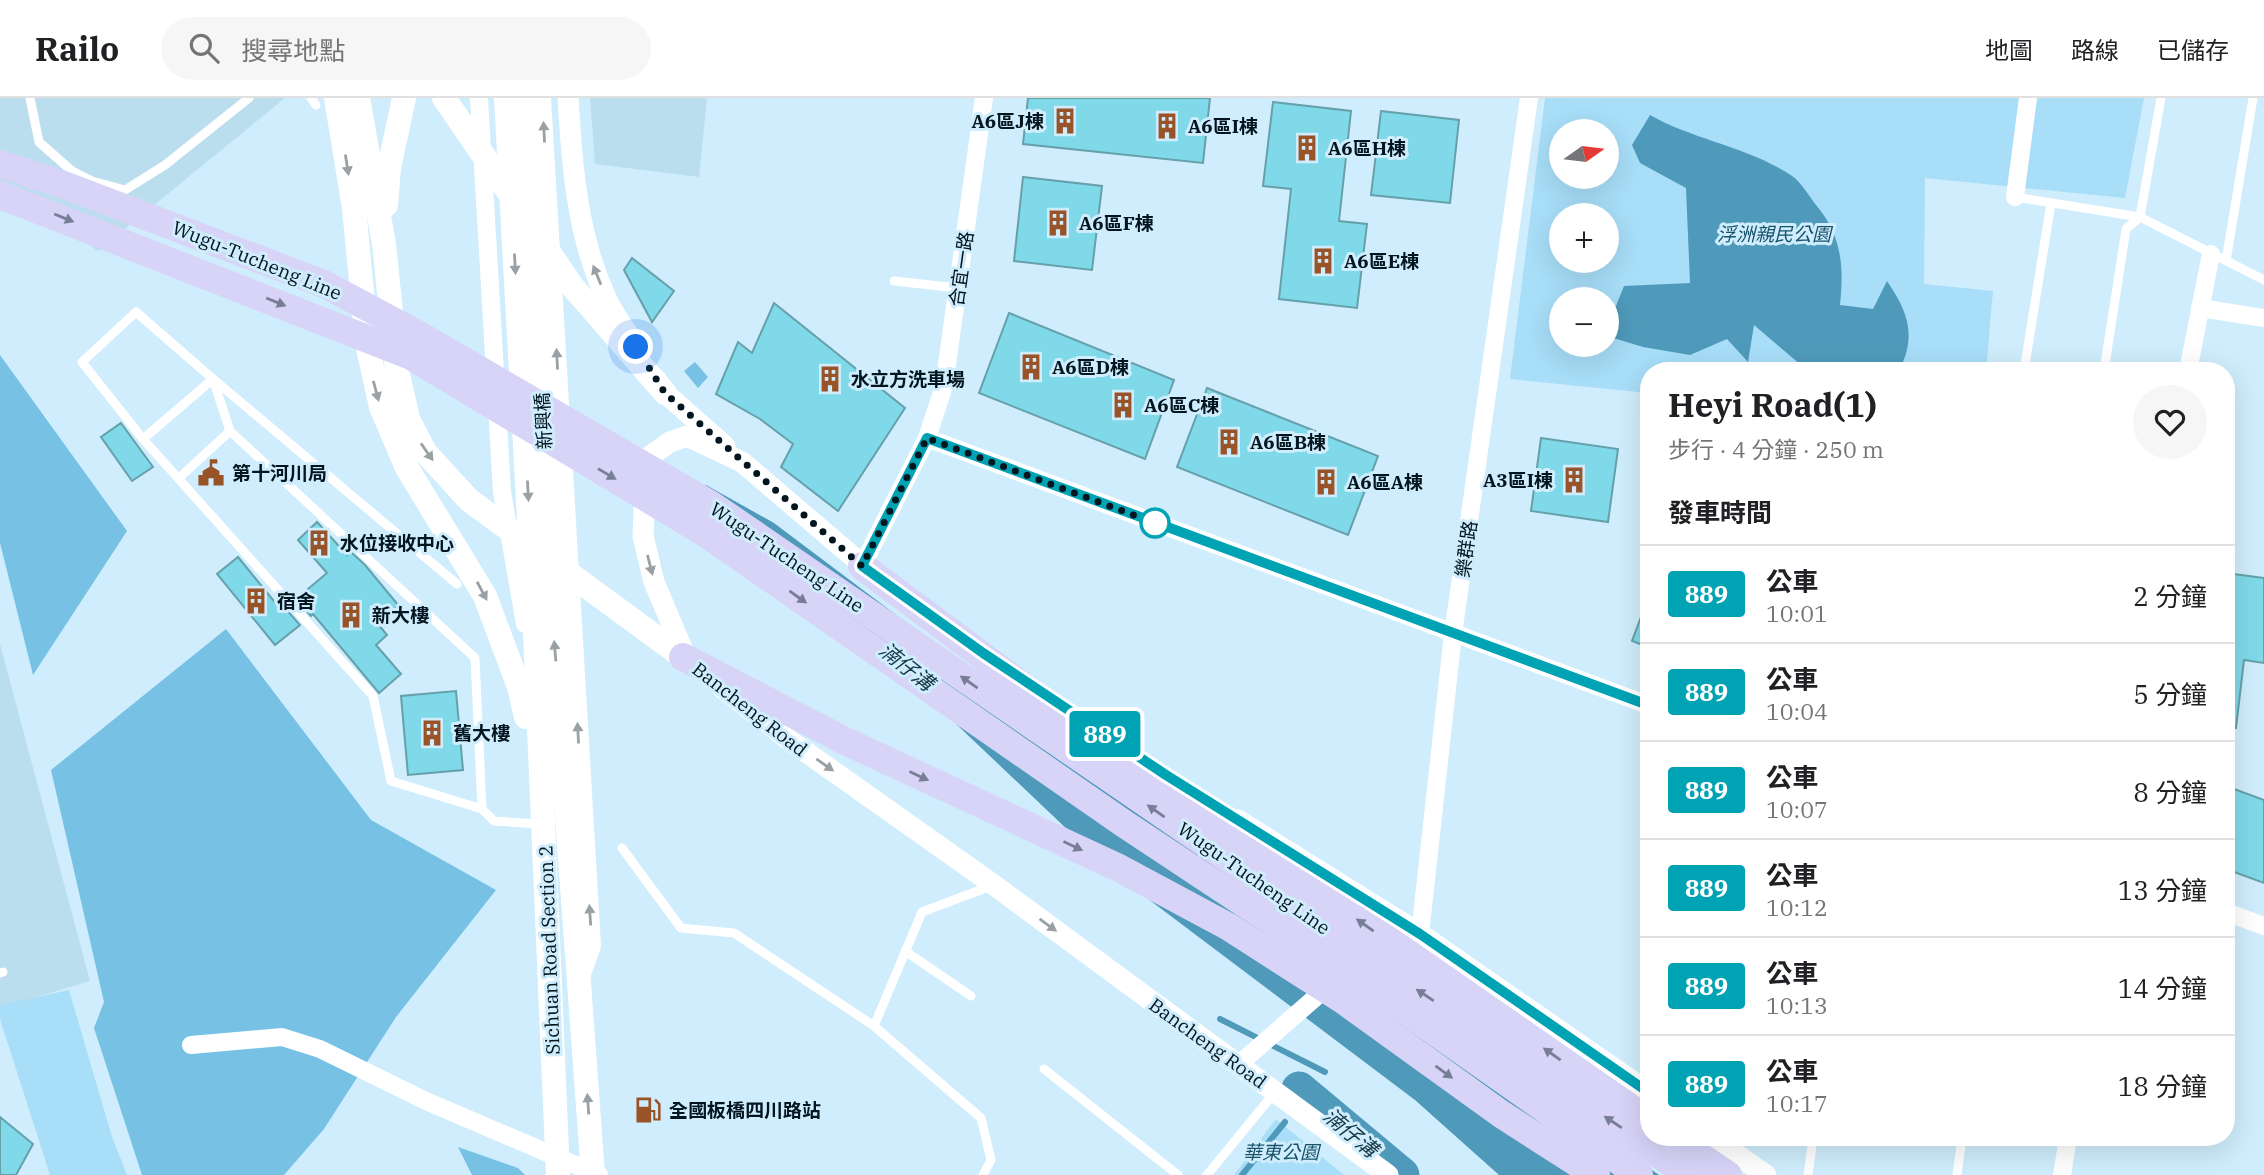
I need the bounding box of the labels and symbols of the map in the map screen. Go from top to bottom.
building icon: A6區J棟 [1050,106,1080,136]
place label: A6區J棟 [972,109,1044,133]
building icon: A6區I棟 [1152,111,1182,141]
place label: A6區I棟 [1188,114,1258,138]
north arrow [1549,119,1619,189]
one-way arrow [538,121,549,143]
building icon: A6區H棟 [1292,133,1322,163]
place label: A6區H棟 [1328,136,1406,160]
one-way arrow [342,155,353,177]
building icon: A6區F棟 [1043,208,1073,238]
place label: A6區F棟 [1079,211,1154,235]
one-way arrow [54,213,75,224]
street label: Wugu-Tucheng Line [169,215,345,305]
park label: 浮洲親民公園 [1717,222,1834,246]
street label: 合宜一路 [944,230,978,308]
building icon: A6區E棟 [1308,246,1338,276]
place label: A6區E棟 [1344,249,1419,273]
one-way arrow [510,253,521,275]
one-way arrow [591,265,602,286]
one-way arrow [265,296,286,307]
your location [618,329,653,364]
one-way arrow [551,348,562,370]
building icon: A6區D棟 [1016,352,1046,382]
place label: A6區D棟 [1052,355,1129,379]
building icon: 水立方洗車場 [815,364,845,394]
place label: 水立方洗車場 [851,367,965,391]
one-way arrow [372,381,382,402]
building icon: A6區C棟 [1108,390,1138,420]
street label: 新興橋 [530,392,556,450]
place label: A6區C棟 [1144,393,1219,417]
building icon: A6區B棟 [1214,427,1244,457]
place label: A6區B棟 [1250,430,1326,454]
one-way arrow [420,443,434,461]
public building icon: 第十河川局 [196,458,226,488]
place label: 第十河川局 [232,461,327,485]
building icon: A3區I棟 [1559,465,1589,495]
one-way arrow [598,467,617,480]
building icon: A6區A棟 [1311,467,1341,497]
place label: A3區I棟 [1483,468,1553,492]
place label: A6區A棟 [1347,470,1423,494]
one-way arrow [522,480,533,502]
street label: Wugu-Tucheng Line [705,497,869,617]
unlabelled marker [1140,508,1170,538]
street label: 樂群路 [1450,519,1482,579]
building icon: 水位接收中心 [304,528,334,558]
place label: 水位接收中心 [340,531,454,555]
one-way arrow [645,554,656,576]
one-way arrow [475,582,487,602]
building icon: 宿舍 [241,586,271,616]
place label: 宿舍 [277,589,315,613]
one-way arrow [789,590,807,604]
building icon: 新大樓 [336,600,366,630]
place label: 新大樓 [372,603,429,627]
water label: 湳仔溝 [874,635,943,699]
one-way arrow [549,640,560,662]
street label: Bancheng Road [688,657,812,761]
one-way arrow [960,675,978,689]
line badge: 889 [1065,711,1145,757]
building icon: 舊大樓 [417,718,447,748]
place label: 舊大樓 [453,721,510,745]
one-way arrow [572,722,583,744]
one-way arrow [816,758,834,772]
one-way arrow [909,770,929,781]
one-way arrow [1147,804,1165,818]
street label: Wugu-Tucheng Line [1173,816,1335,940]
one-way arrow [1063,840,1083,851]
street label: Sichuan Road Section 2 [533,845,565,1055]
one-way arrow [584,904,595,926]
one-way arrow [1039,918,1057,933]
one-way arrow [1356,918,1374,932]
one-way arrow [1415,989,1434,1002]
street label: Bancheng Road [1145,992,1271,1094]
one-way arrow [1543,1047,1561,1061]
one-way arrow [1435,1065,1453,1079]
one-way arrow [582,1093,593,1115]
fuel station icon: 全國板橋四川路站 [633,1095,663,1125]
place label: 全國板橋四川路站 [669,1098,821,1122]
water label: 湳仔溝 [1318,1101,1386,1165]
one-way arrow [1604,1115,1622,1129]
park label: 華東公園 [1243,1140,1322,1164]

